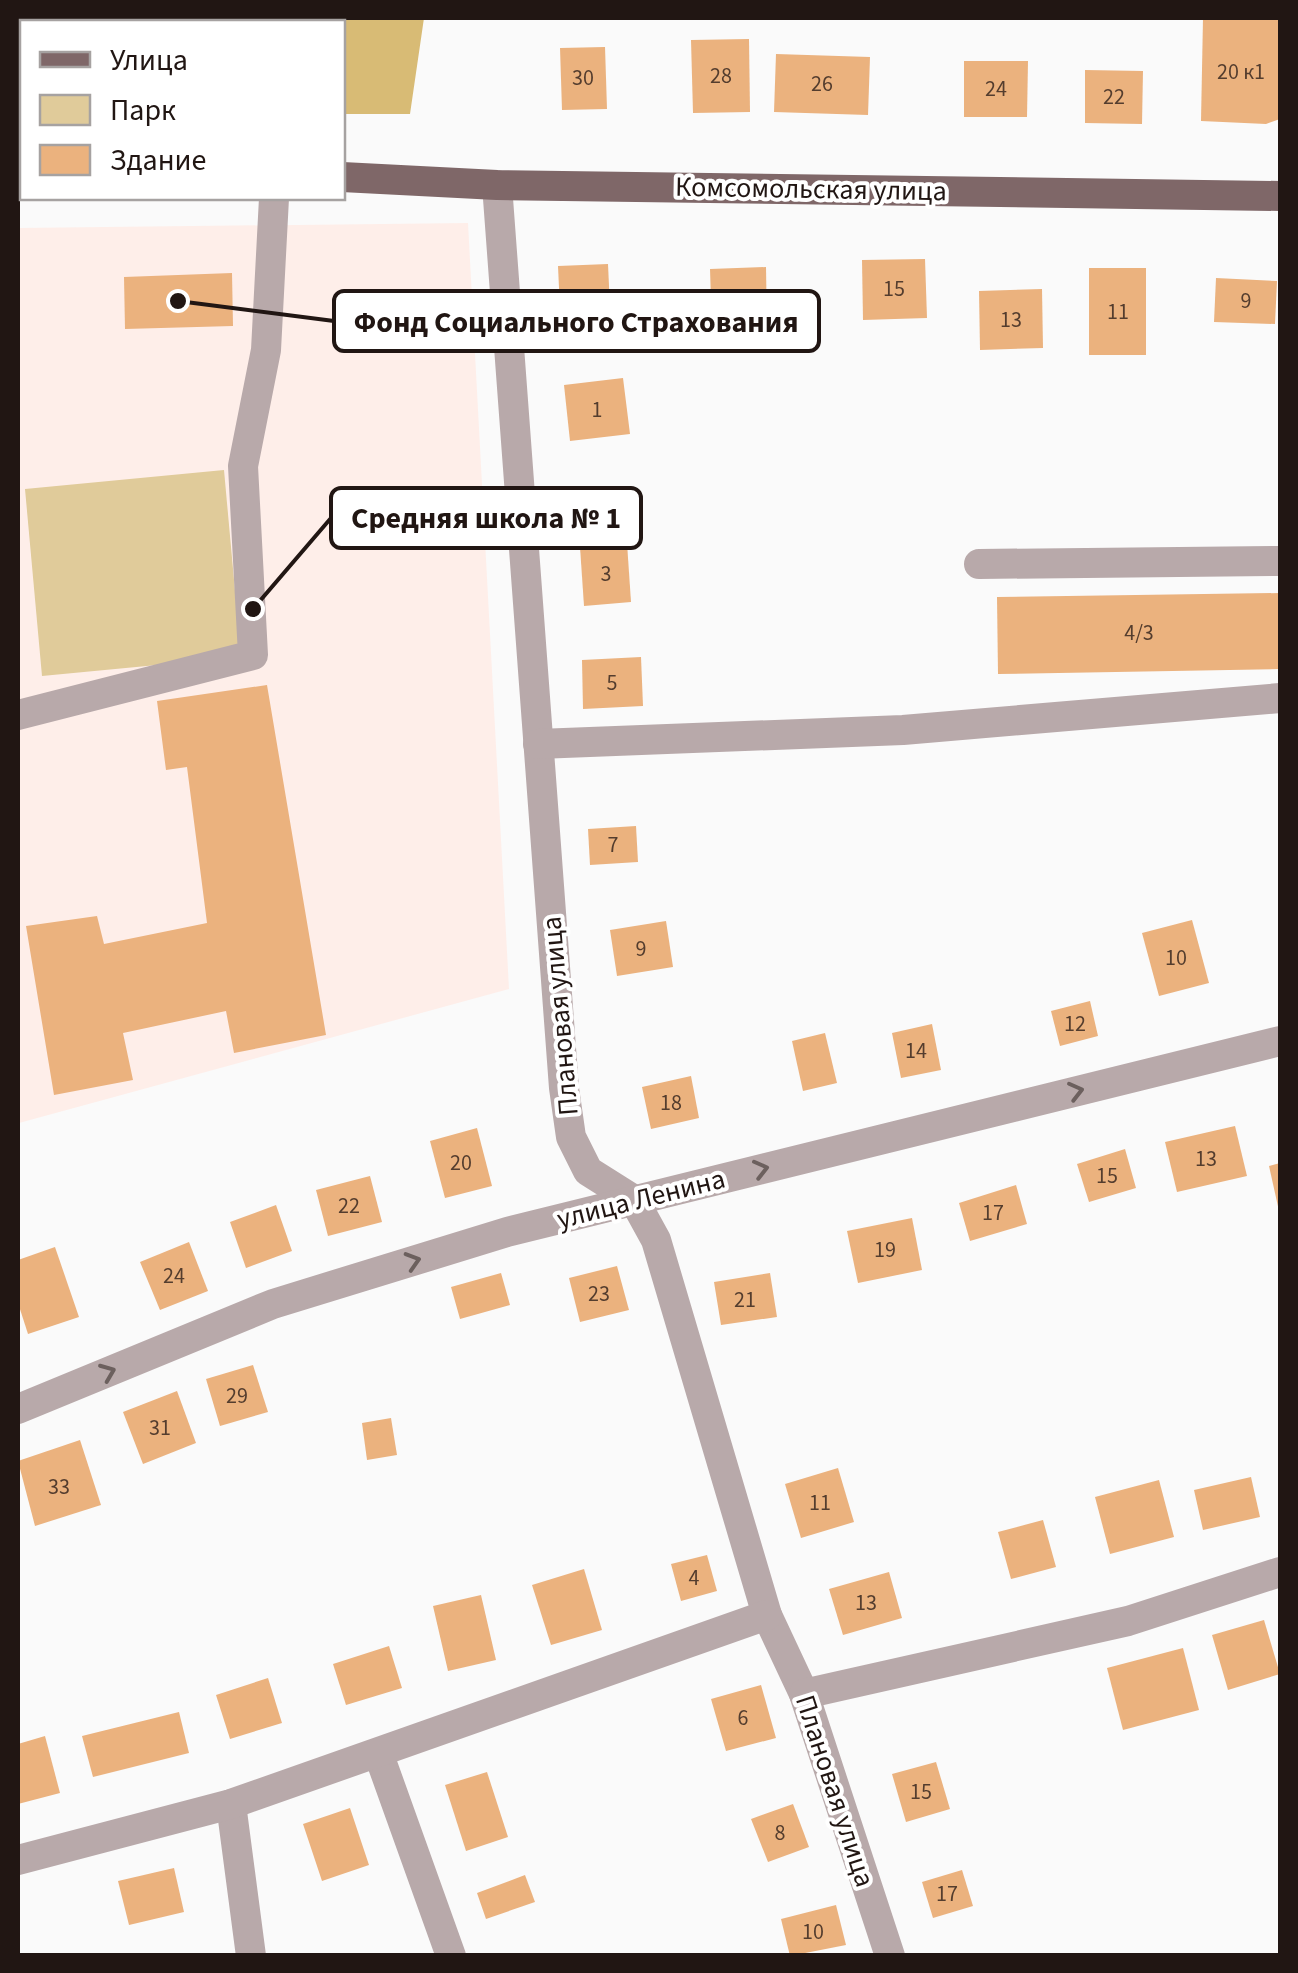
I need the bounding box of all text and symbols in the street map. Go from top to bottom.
legend [20,20,345,200]
text: Улица [110,39,188,82]
house number: 20 к1 [1217,56,1265,88]
house number: 28 [710,60,732,92]
house number: 30 [572,62,594,94]
house number: 26 [811,68,833,100]
house number: 24 [985,73,1007,105]
house number: 22 [1103,81,1125,113]
text: Парк [110,89,176,132]
text: Здание [110,139,206,182]
street label: Комсомольская улица [675,167,947,211]
house number: 15 [883,273,905,305]
house number: 9 [1241,285,1251,317]
callout: Фонд Социального Страхования [334,291,819,351]
house number: 11 [1107,296,1129,328]
text: Фонд Социального Страхования [353,301,799,344]
house number: 13 [1000,304,1022,336]
house number: 1 [592,394,602,426]
callout: Средняя школа № 1 [331,488,641,548]
text: Средняя школа № 1 [351,497,621,540]
house number: 3 [601,558,611,590]
house number: 4/3 [1124,617,1154,649]
house number: 5 [607,667,617,699]
house number: 7 [608,829,619,861]
street label: Плановая улица [531,915,589,1117]
house number: 9 [636,933,646,965]
house number: 10 [1165,942,1187,974]
house number: 12 [1064,1008,1086,1040]
house number: 14 [905,1035,927,1067]
one-way arrow [1067,1082,1084,1103]
house number: 18 [660,1087,682,1119]
house number: 13 [1195,1143,1217,1175]
house number: 20 [450,1147,472,1179]
street label: улица Ленина [553,1159,729,1239]
one-way arrow [752,1159,769,1180]
house number: 15 [1096,1160,1118,1192]
house number: 22 [338,1190,360,1222]
house number: 17 [982,1197,1004,1229]
house number: 19 [874,1234,896,1266]
one-way arrow [404,1252,421,1273]
house number: 24 [163,1260,185,1292]
house number: 23 [588,1278,610,1310]
house number: 21 [734,1284,756,1316]
one-way arrow [97,1364,115,1384]
house number: 29 [226,1380,248,1412]
house number: 31 [149,1412,171,1444]
house number: 33 [48,1471,70,1503]
house number: 11 [809,1487,831,1519]
house number: 4 [689,1562,700,1594]
house number: 13 [855,1587,877,1619]
street label: Плановая улица [785,1690,885,1892]
house number: 6 [738,1702,749,1734]
house number: 15 [910,1776,932,1808]
house number: 8 [775,1817,786,1849]
house number: 17 [936,1878,958,1910]
house number: 10 [802,1916,824,1948]

